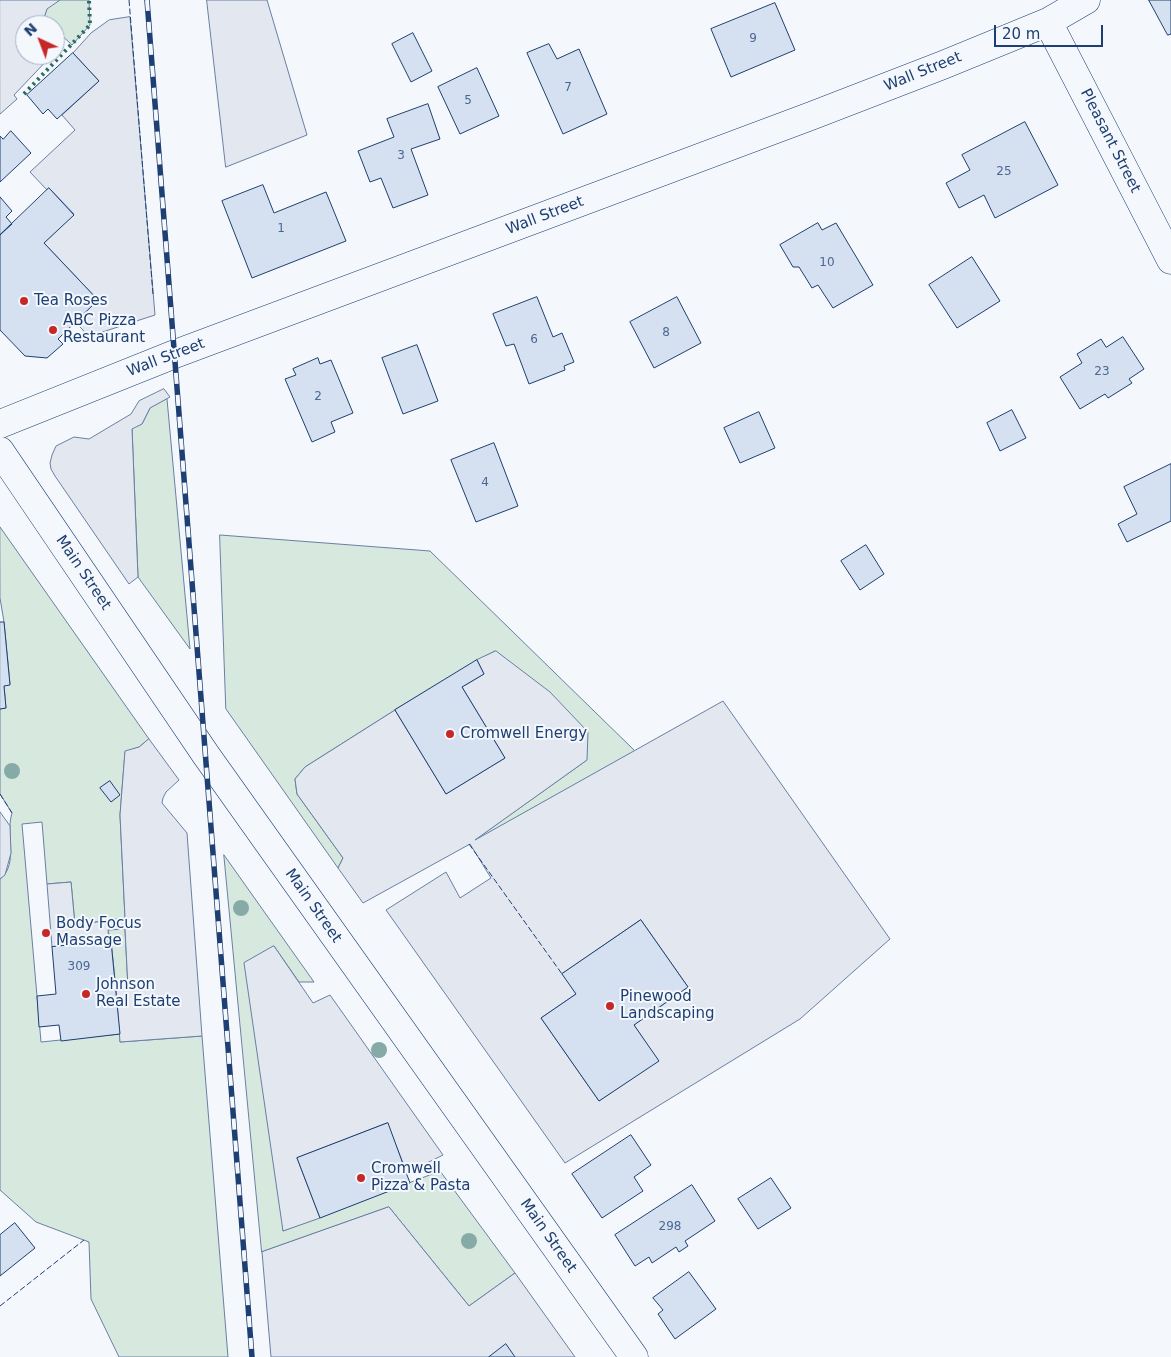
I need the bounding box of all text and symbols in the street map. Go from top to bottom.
north arrow [15,15,65,65]
scale bar [996,15,1105,47]
text: N [21,20,40,40]
text: 20 m [1002,25,1040,43]
house number: 9 [749,32,757,46]
street label: Wall Street [882,48,964,96]
house number: 7 [564,81,572,95]
street label: Pleasant Street [1076,86,1144,196]
house number: 5 [464,94,472,108]
house number: 3 [397,149,405,163]
house number: 25 [996,165,1012,179]
street label: Wall Street [504,193,586,239]
house number: 1 [277,222,285,236]
house number: 10 [819,256,835,270]
place label: Tea Roses [34,292,108,310]
marker: Tea Roses [18,295,30,307]
place label: ABC Pizza Restaurant [63,312,145,347]
marker: ABC Pizza Restaurant [47,324,59,336]
house number: 8 [662,326,670,340]
house number: 6 [530,333,538,347]
street label: Wall Street [125,335,207,381]
house number: 23 [1094,365,1110,379]
house number: 2 [314,390,322,404]
house number: 4 [481,476,489,490]
street label: Main Street [51,532,115,614]
place label: Cromwell Energy [460,725,587,743]
marker: Cromwell Energy [444,728,456,740]
street label: Main Street [281,866,345,946]
place label: Body Focus Massage [56,915,141,950]
marker: Body Focus Massage [40,927,52,939]
house number: 309 [68,960,90,974]
place label: Johnson Real Estate [96,976,181,1011]
marker: Johnson Real Estate [80,988,92,1000]
place label: Pinewood Landscaping [620,988,715,1023]
marker: Pinewood Landscaping [604,1000,616,1012]
place label: Cromwell Pizza & Pasta [371,1160,471,1195]
marker: Cromwell Pizza & Pasta [355,1172,367,1184]
street label: Main Street [516,1196,580,1276]
house number: 298 [659,1220,681,1234]

